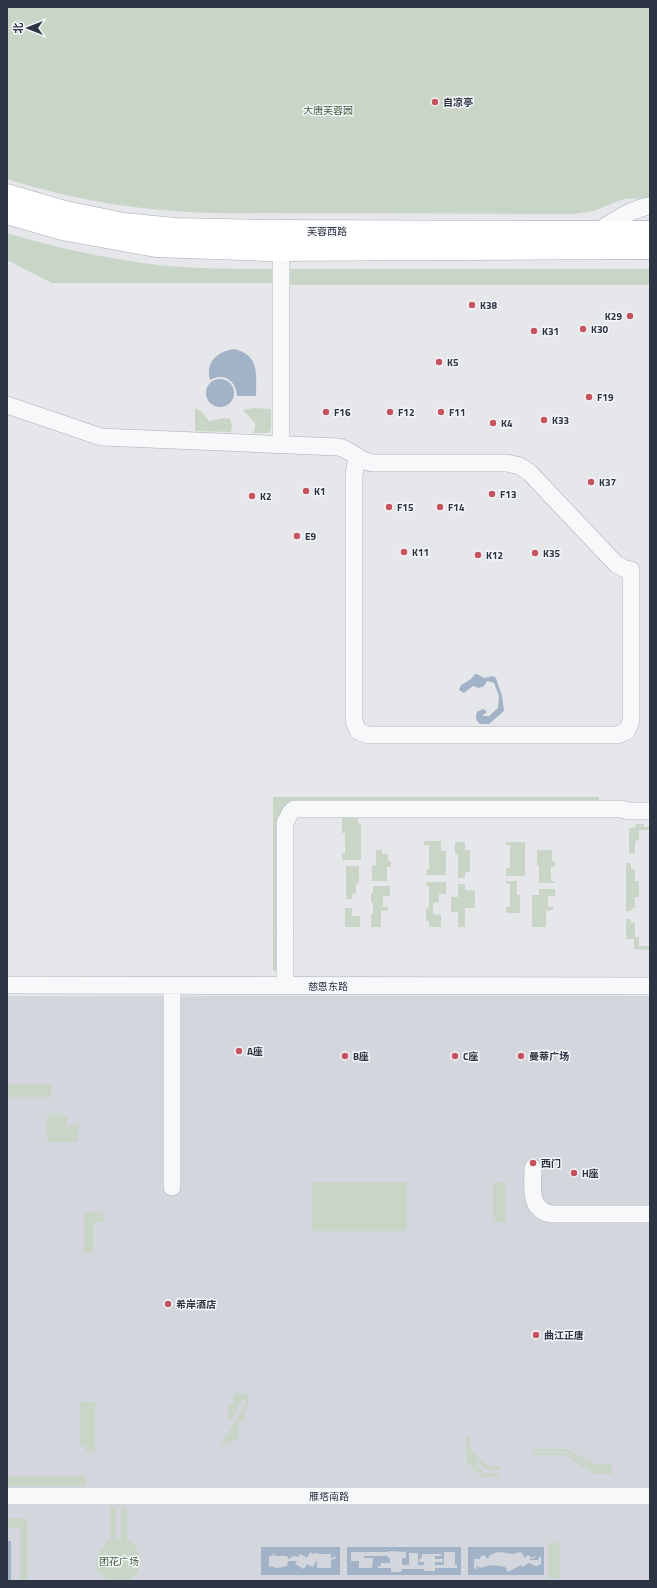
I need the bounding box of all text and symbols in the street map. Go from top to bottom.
north arrow [8,8,48,48]
text: 北 [10,23,26,34]
place label: 自凉亭 [443,95,473,110]
marker: 自凉亭 [430,97,440,107]
park label: 大唐芙蓉园 [303,103,353,118]
street label: 芙蓉西路 [307,224,347,239]
place label: K38 [480,298,498,313]
marker: K38 [467,300,477,310]
place label: K29 [605,309,622,324]
marker: K29 [625,311,635,321]
place label: K30 [591,322,609,337]
place label: K31 [542,324,559,339]
marker: K30 [578,324,588,334]
marker: K31 [529,326,539,336]
place label: K5 [447,355,459,370]
marker: K5 [434,357,444,367]
place label: F19 [597,390,614,405]
marker: F19 [584,392,594,402]
place label: F16 [334,405,351,420]
place label: F12 [398,405,415,420]
place label: F11 [449,405,466,420]
marker: F16 [321,407,331,417]
marker: F12 [385,407,395,417]
marker: F11 [436,407,446,417]
place label: K33 [552,413,569,428]
marker: K33 [539,415,549,425]
place label: K4 [501,416,513,431]
marker: K4 [488,418,498,428]
place label: K37 [599,475,616,490]
marker: K37 [586,477,596,487]
place label: K1 [314,484,326,499]
marker: K1 [301,486,311,496]
place label: F13 [500,487,517,502]
place label: K2 [260,489,272,504]
marker: F13 [487,489,497,499]
marker: K2 [247,491,257,501]
place label: F15 [397,500,414,515]
place label: F14 [448,500,465,515]
marker: F15 [384,502,394,512]
marker: F14 [435,502,445,512]
place label: E9 [305,529,317,544]
marker: E9 [292,531,302,541]
place label: K11 [412,545,429,560]
place label: K35 [543,546,561,561]
marker: K11 [399,547,409,557]
place label: K12 [486,548,503,563]
marker: K35 [530,548,540,558]
marker: K12 [473,550,483,560]
street label: 慈恩东路 [308,979,348,994]
place label: A座 [247,1044,263,1059]
marker: A座 [234,1046,244,1056]
place label: B座 [353,1049,369,1064]
place label: C座 [463,1049,478,1064]
place label: 曼蒂广场 [529,1049,569,1064]
marker: B座 [340,1051,350,1061]
marker: C座 [450,1051,460,1061]
marker: 曼蒂广场 [516,1051,526,1061]
place label: 西门 [541,1156,561,1171]
marker: 西门 [528,1158,538,1168]
place label: H座 [582,1166,599,1181]
marker: H座 [569,1168,579,1178]
place label: 希岸酒店 [176,1297,216,1312]
marker: 希岸酒店 [163,1299,173,1309]
place label: 曲江正唐 [544,1328,584,1343]
marker: 曲江正唐 [531,1330,541,1340]
street label: 雁塔南路 [309,1489,349,1504]
park label: 团花广场 [99,1554,139,1569]

